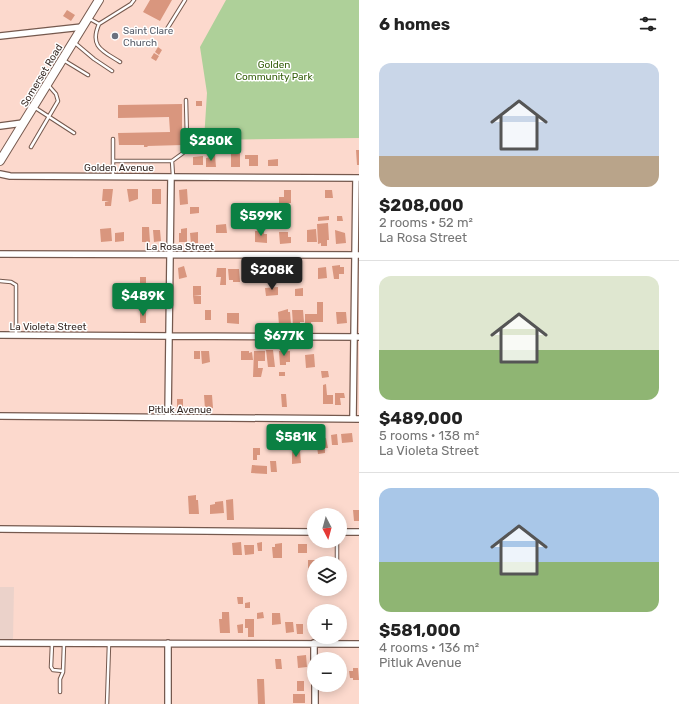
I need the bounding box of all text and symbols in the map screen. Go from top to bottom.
icon: filters [637,13,659,35]
text: 6 homes [379,14,450,34]
place label: Saint Clare Church [123,25,174,49]
marker: Saint Clare Church [110,31,120,41]
street label: Somerset Road [18,42,65,109]
park label: Golden Community Park [235,59,313,83]
icon: home [483,89,555,161]
pin: $280K [183,128,239,162]
text: $280K [189,133,233,148]
street label: Golden Avenue [84,162,154,174]
text: $208,000 [379,195,464,215]
pin: $599K [233,203,289,237]
text: $599K [240,208,282,223]
text: 2 rooms · 52 m² [379,215,473,230]
text: La Rosa Street [379,230,467,245]
street label: La Rosa Street [146,241,214,253]
pin: $208K [244,257,300,291]
text: $208K [250,262,294,277]
pin: $489K [115,283,171,317]
text: $489K [121,288,165,303]
icon: home [483,302,555,374]
street label: La Violeta Street [10,321,86,333]
pin: $677K [256,323,312,357]
text: $677K [264,328,304,343]
street label: Pitluk Avenue [148,404,212,416]
text: $489,000 [379,408,463,428]
pin: $581K [268,424,324,458]
text: 5 rooms · 138 m² [379,428,479,443]
text: $581K [276,429,316,444]
text: La Violeta Street [379,443,479,458]
north arrow [307,508,347,548]
map controls [307,508,347,692]
icon: home [483,514,555,586]
button: layers [307,556,347,596]
button: + [307,604,347,644]
text: $581,000 [379,620,461,640]
text: 4 rooms · 136 m² [379,640,479,655]
button: − [307,652,347,692]
text: Pitluk Avenue [379,655,462,670]

